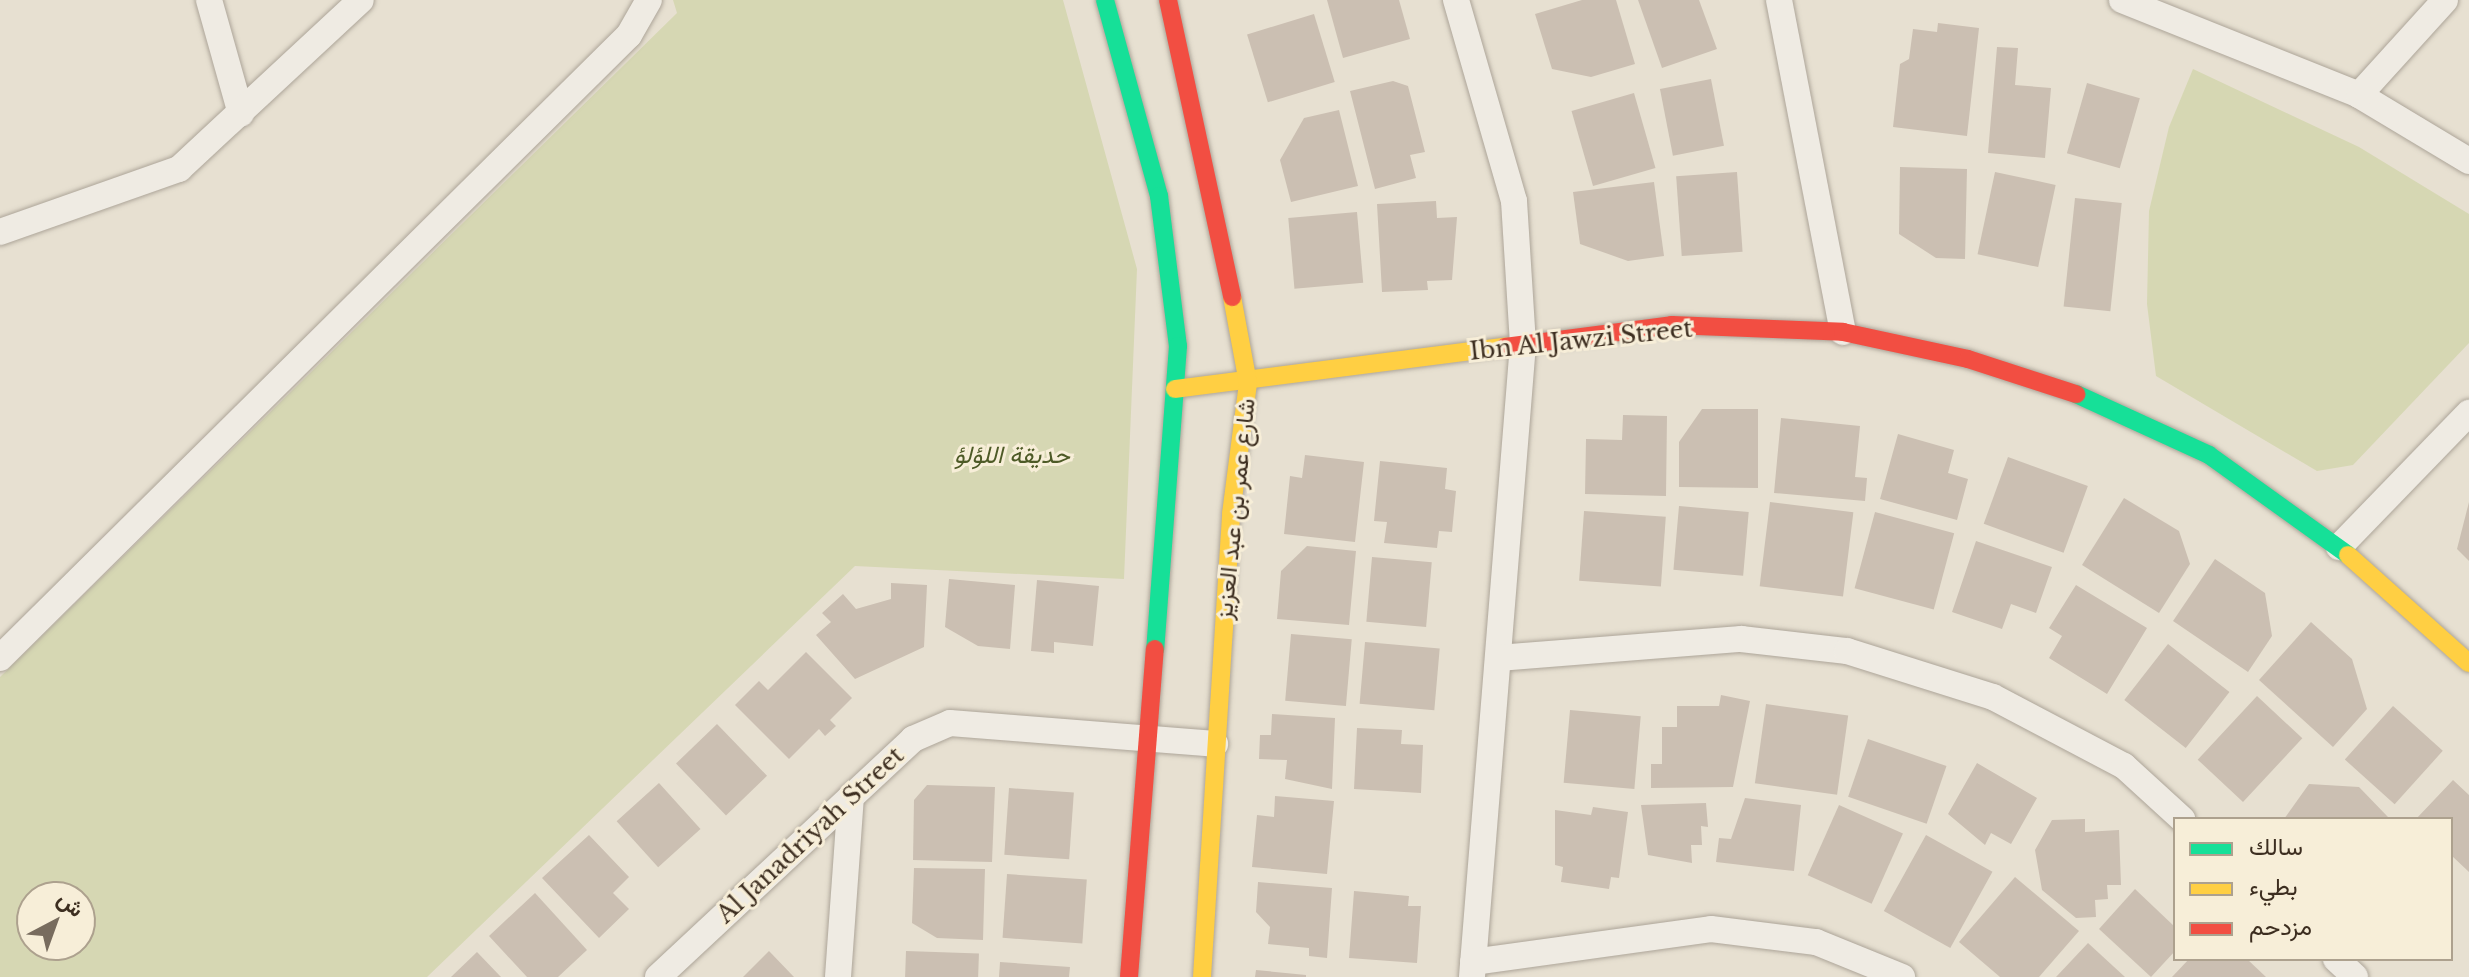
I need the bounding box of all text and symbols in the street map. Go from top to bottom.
street label: Ibn Al Jawzi Street [1468,314,1694,366]
street label: شارع عمر بن عبد العزيز [1209,397,1261,621]
park label: حديقة اللؤلؤ [954,441,1070,469]
street label: Al Janadriyah Street [711,741,909,929]
legend [2173,817,2453,961]
text: سالك [2249,832,2303,861]
text: بطيء [2249,872,2298,901]
north arrow [16,881,96,961]
text: ش [52,885,90,923]
text: مزدحم [2249,912,2312,941]

